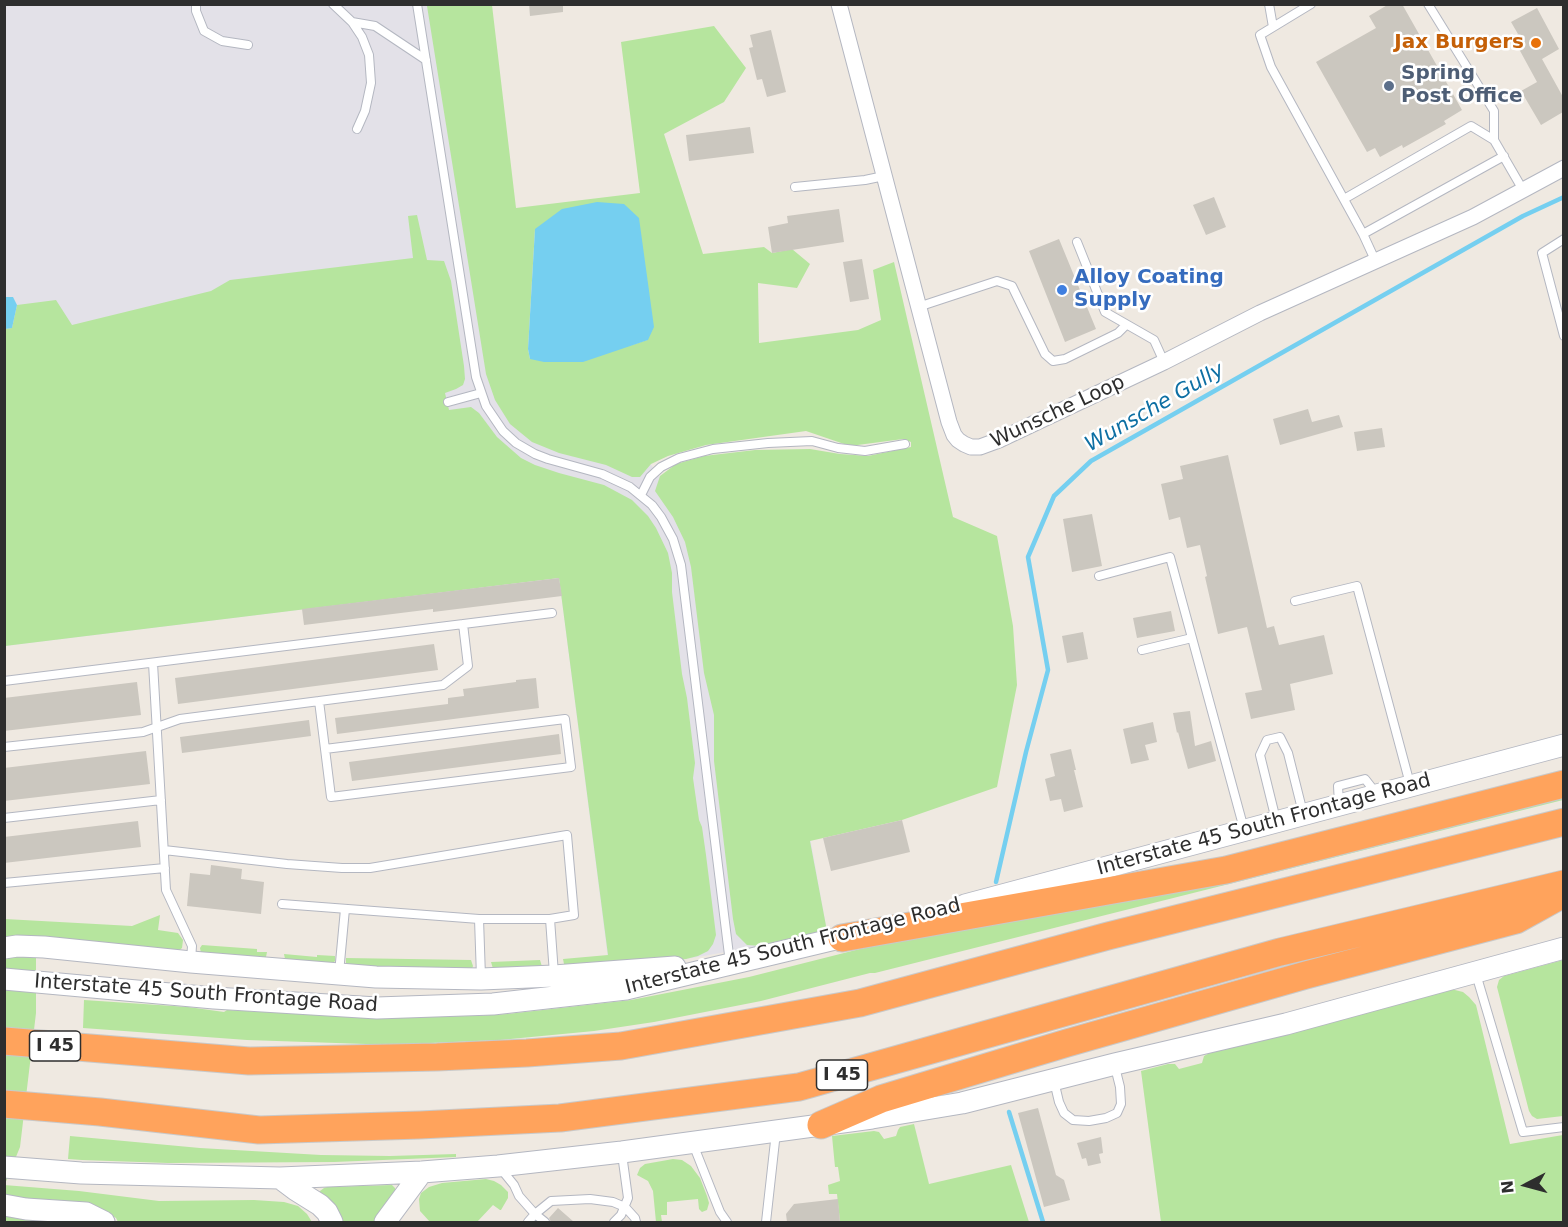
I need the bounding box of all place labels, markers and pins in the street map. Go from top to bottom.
place label: Jax Burgers [1394,31,1524,55]
marker: Jax Burgers [1529,36,1543,50]
place label: Spring Post Office [1401,62,1523,109]
marker: Spring Post Office [1382,79,1396,93]
place label: Alloy Coating Supply [1074,266,1224,313]
marker: Alloy Coating Supply [1055,283,1069,297]

